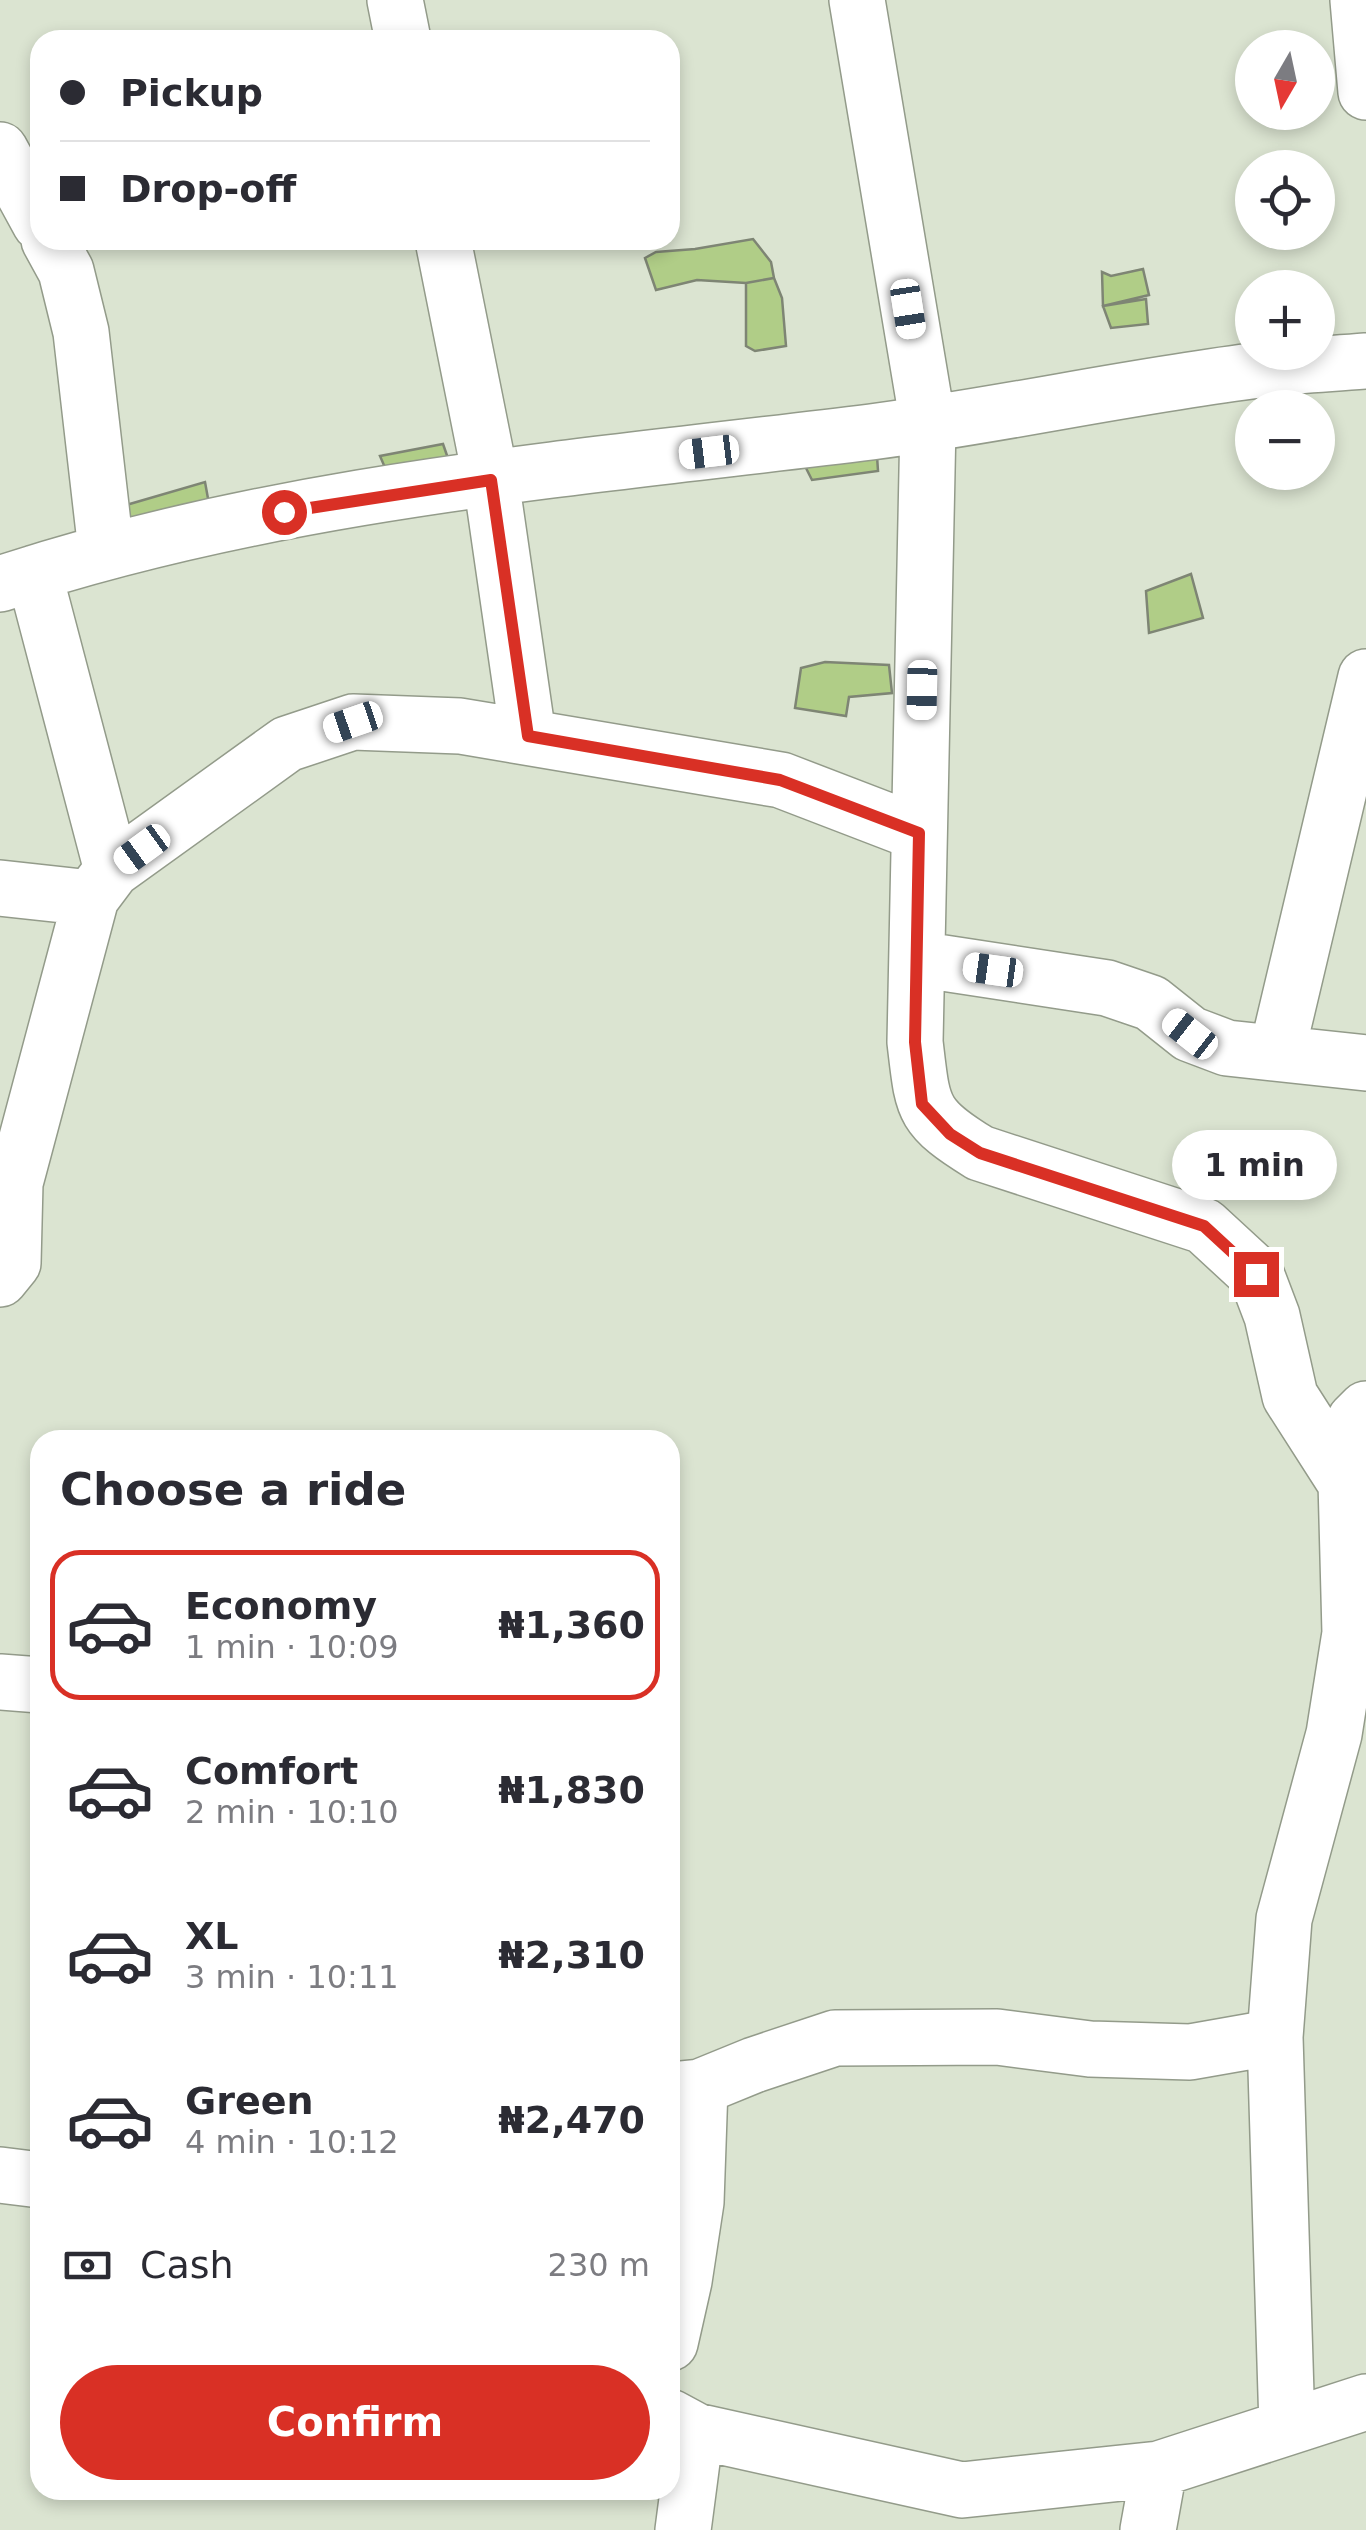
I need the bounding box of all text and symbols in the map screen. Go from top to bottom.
north arrow [1235,30,1335,130]
map controls [1235,30,1335,490]
text: Pickup [120,71,263,115]
button: locate [1235,150,1335,250]
text: Drop-off [120,167,296,211]
button: + [1235,270,1335,370]
car [888,277,928,341]
button: − [1235,390,1335,490]
car [677,433,741,471]
route start [262,490,307,535]
car [906,660,938,720]
car [320,698,386,746]
car [109,819,175,879]
car [961,951,1025,989]
car [1157,1004,1223,1064]
callout: 1 min [1174,1129,1338,1199]
text: 1 min [1204,1146,1305,1184]
route end [1234,1252,1279,1297]
text: Choose a ride [60,1463,406,1516]
icon: car [65,1580,155,1670]
text: Economy [185,1584,377,1628]
text: ₦1,360 [498,1603,645,1647]
text: 1 min · 10:09 [185,1628,399,1666]
icon: car [65,1745,155,1835]
text: Comfort [185,1749,358,1793]
text: ₦1,830 [498,1768,645,1812]
text: 2 min · 10:10 [185,1793,399,1831]
icon: car [65,1910,155,2000]
text: XL [185,1914,239,1958]
text: ₦2,310 [498,1933,645,1977]
text: 3 min · 10:11 [185,1958,399,1996]
icon: car [65,2075,155,2165]
text: Green [185,2079,314,2123]
text: ₦2,470 [498,2098,645,2142]
text: 4 min · 10:12 [185,2123,399,2161]
icon: cash [60,2238,115,2293]
text: Cash [140,2243,234,2287]
text: 230 m [548,2246,650,2284]
button: Confirm [60,2365,650,2480]

